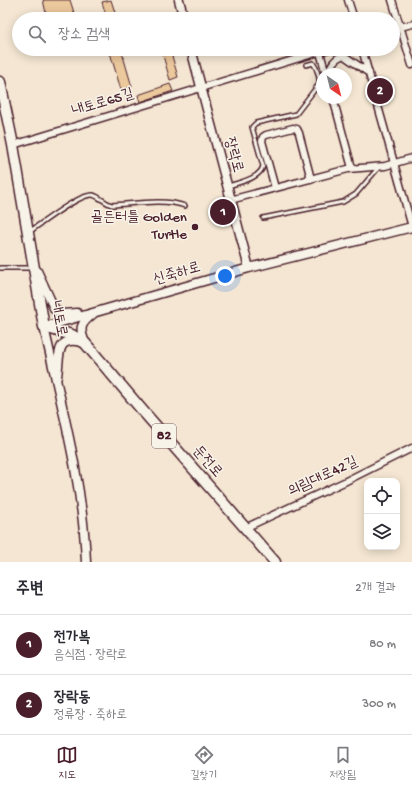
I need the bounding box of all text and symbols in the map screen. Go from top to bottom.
search box [12,12,400,56]
icon: search [26,23,48,45]
text: 장소 검색 [58,26,110,44]
north arrow [316,68,352,104]
pin: 2 [367,76,393,106]
street label: 내토로65길 [70,85,136,121]
street label: 장락로 [220,135,246,175]
pin: 1 [210,197,236,227]
place label: 골든터틀 Golden Turtle [91,209,187,244]
marker: 골든터틀 Golden Turtle [190,222,200,232]
street label: 신죽하로 [151,259,203,289]
your location [215,266,235,286]
street label: 내토로 [46,300,70,338]
road number: 82 [152,424,176,448]
street label: 둔전로 [188,442,226,482]
street label: 의림대로42길 [285,453,361,501]
map controls [364,478,400,550]
button: locate [364,478,400,514]
button: layers [364,514,400,550]
text: 주변 [16,580,43,600]
text: 2개 결과 [355,581,396,596]
text: 전가복 [54,629,90,647]
text: 1 [26,637,32,652]
text: 80 m [369,637,396,652]
text: 음식점 · 장락로 [54,648,127,663]
text: 장락동 [54,689,90,707]
text: 2 [26,697,32,712]
text: 300 m [362,697,396,712]
text: 정류장 · 죽하로 [54,708,127,723]
tab: 지도 [56,744,78,782]
tab: 길찾기 [190,744,217,782]
tab: 저장됨 [329,744,356,782]

